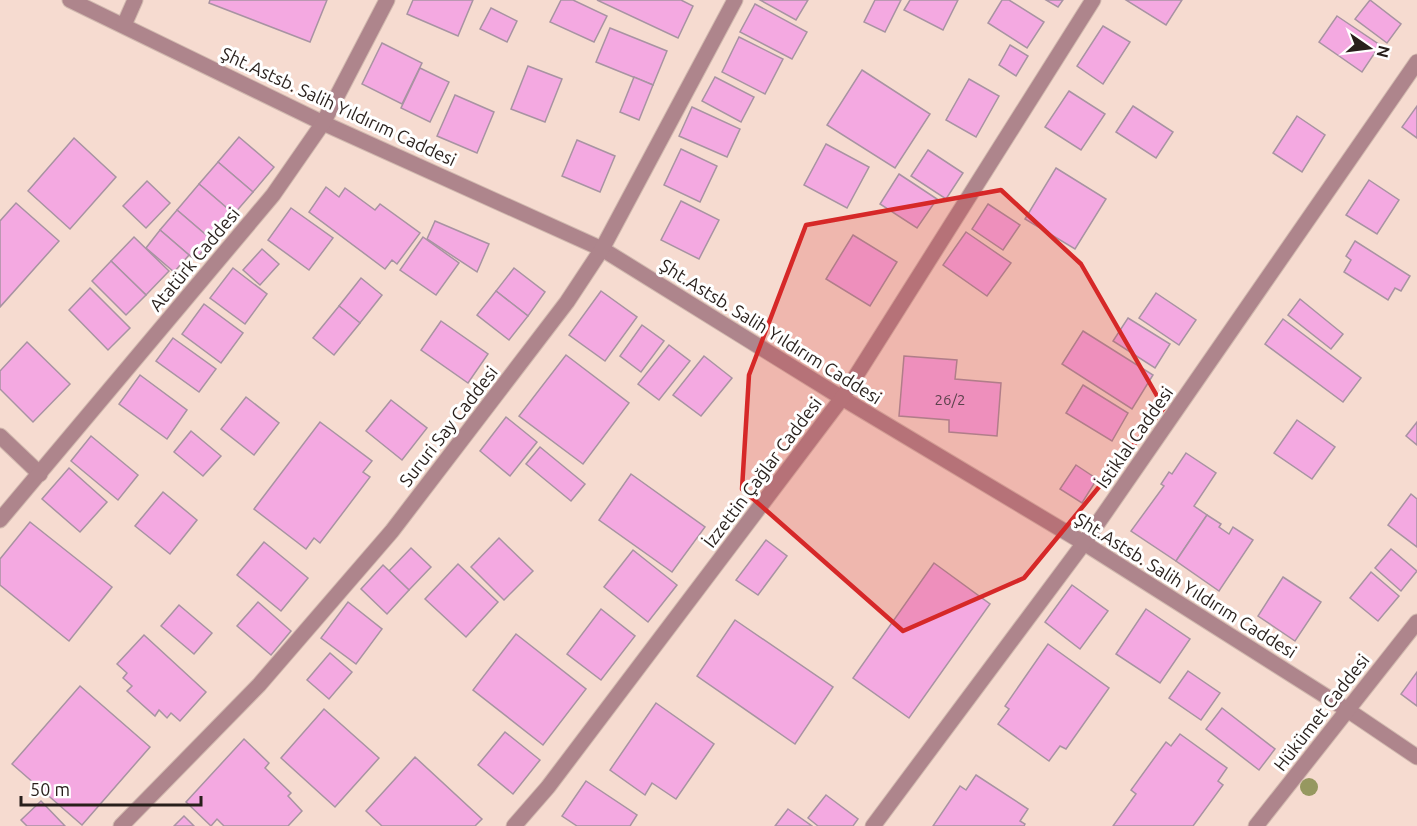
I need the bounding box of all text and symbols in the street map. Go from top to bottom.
north arrow [1339,18,1399,78]
street label: Şht.Astsb. Salih Yıldırım Caddesi [218,43,460,169]
text: N [1373,44,1394,60]
street label: Atatürk Caddesi [145,203,243,315]
street label: Şht.Astsb. Salih Yıldırım Caddesi [657,254,885,408]
street label: Sururi Say Caddesi [395,362,501,490]
street label: İstiklal Caddesi [1092,382,1176,492]
house number: 26/2 [935,391,965,408]
street label: İzzettin Çağlar Caddesi [699,393,825,551]
street label: Şht.Astsb. Salih Yıldırım Caddesi [1072,508,1300,662]
street label: Hükümet Caddesi [1269,650,1373,774]
scale bar [21,769,201,807]
text: 50 m [30,779,70,799]

